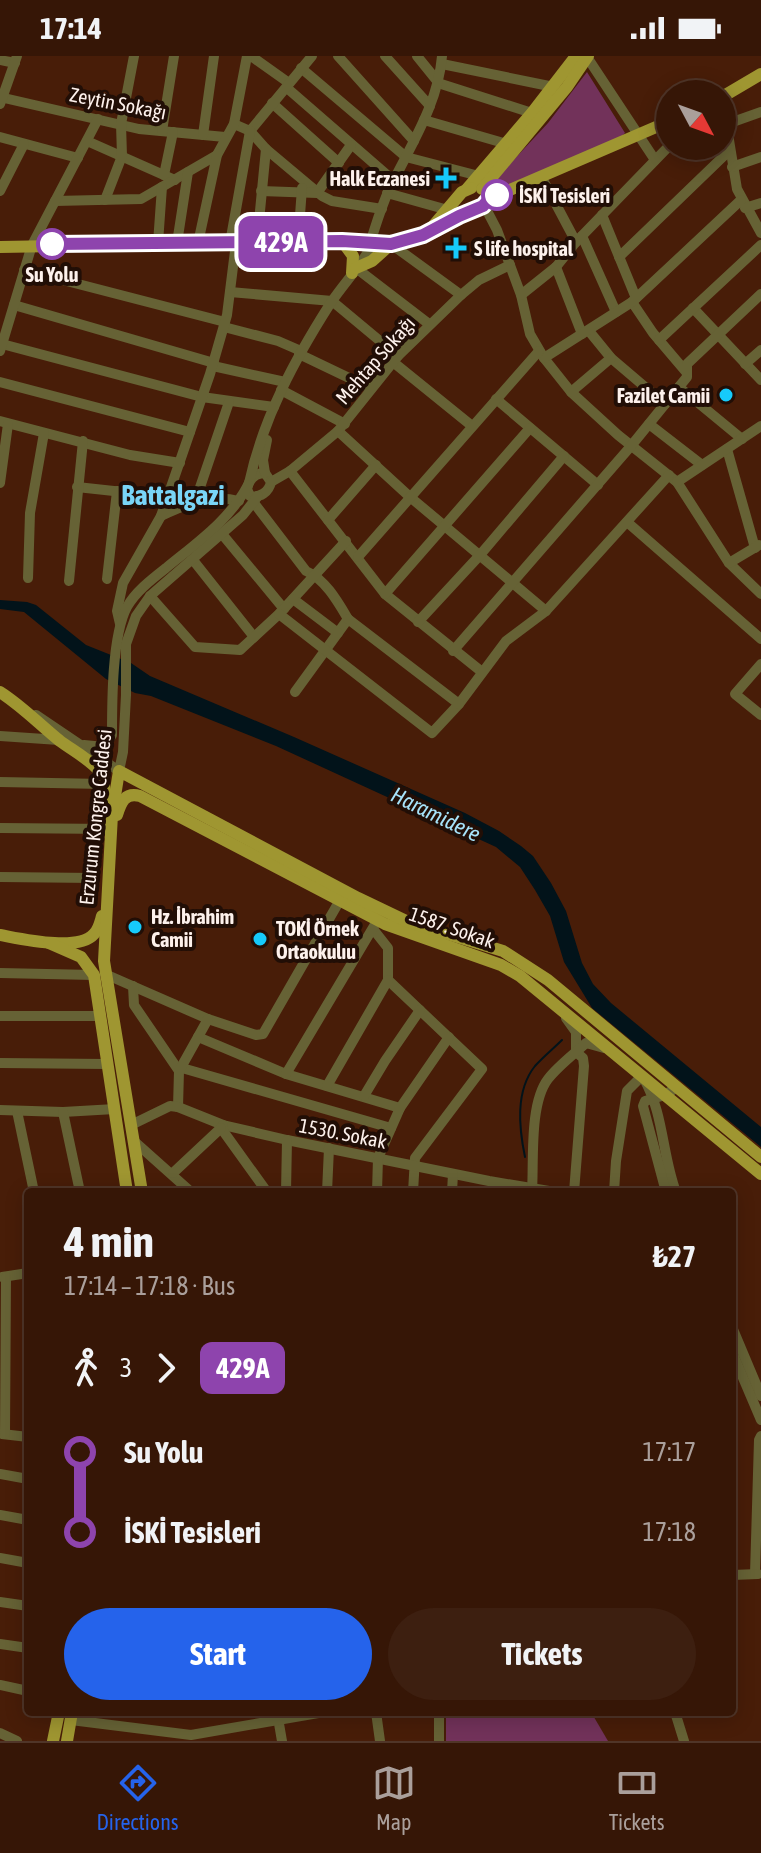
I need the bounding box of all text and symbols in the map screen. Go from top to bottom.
text: 17:14 [40,11,102,45]
north arrow [656,80,736,160]
map controls [656,80,736,160]
street label: Zeytin Sokağı [68,82,168,124]
place label: Halk Eczanesi [329,167,430,190]
marker: Halk Eczanesi [437,169,455,187]
marker: İSKİ Tesisleri [482,180,512,210]
place label: İSKİ Tesisleri [519,184,610,207]
line badge: 429A [225,216,337,268]
text: 429A [254,226,308,258]
marker: Su Yolu [37,229,67,259]
marker: S life hospital [445,237,467,259]
place label: S life hospital [474,237,574,260]
place label: Su Yolu [26,263,79,286]
street label: Mehtap Sokağı [331,311,419,409]
place label: Fazilet Camii [617,384,710,407]
marker: Fazilet Camii [717,386,735,404]
district label: Battalgazi [121,479,225,511]
street label: Erzurum Kongre Caddesi [74,728,116,906]
water label: Haramidere [387,781,485,847]
street label: 1587. Sokak [406,902,498,952]
place label: Hz. İbrahim Camii [151,905,234,951]
place label: TOKİ Örnek Ortaokulıu [276,917,359,963]
marker: Hz. İbrahim Camii [126,918,144,936]
marker: TOKİ Örnek Ortaokulıu [251,930,269,948]
street label: 1530. Sokak [297,1113,389,1153]
text: 4 min [64,1216,154,1266]
text: ₺27 [653,1239,696,1273]
text: 17:14 – 17:18 · Bus [64,1271,235,1301]
icon: walk [64,1346,108,1390]
icon: forward [144,1346,188,1390]
text: 429A [216,1352,269,1384]
text: 3 [120,1353,132,1383]
text: Su Yolu [124,1435,203,1469]
text: 17:17 [642,1437,696,1467]
text: İSKİ Tesisleri [124,1515,261,1549]
text: 17:18 [642,1517,696,1547]
button: Start [64,1608,372,1700]
button: Tickets [388,1608,696,1700]
tab: Directions [97,1761,179,1835]
tab: Map [372,1761,416,1835]
tab: Tickets [609,1761,664,1835]

